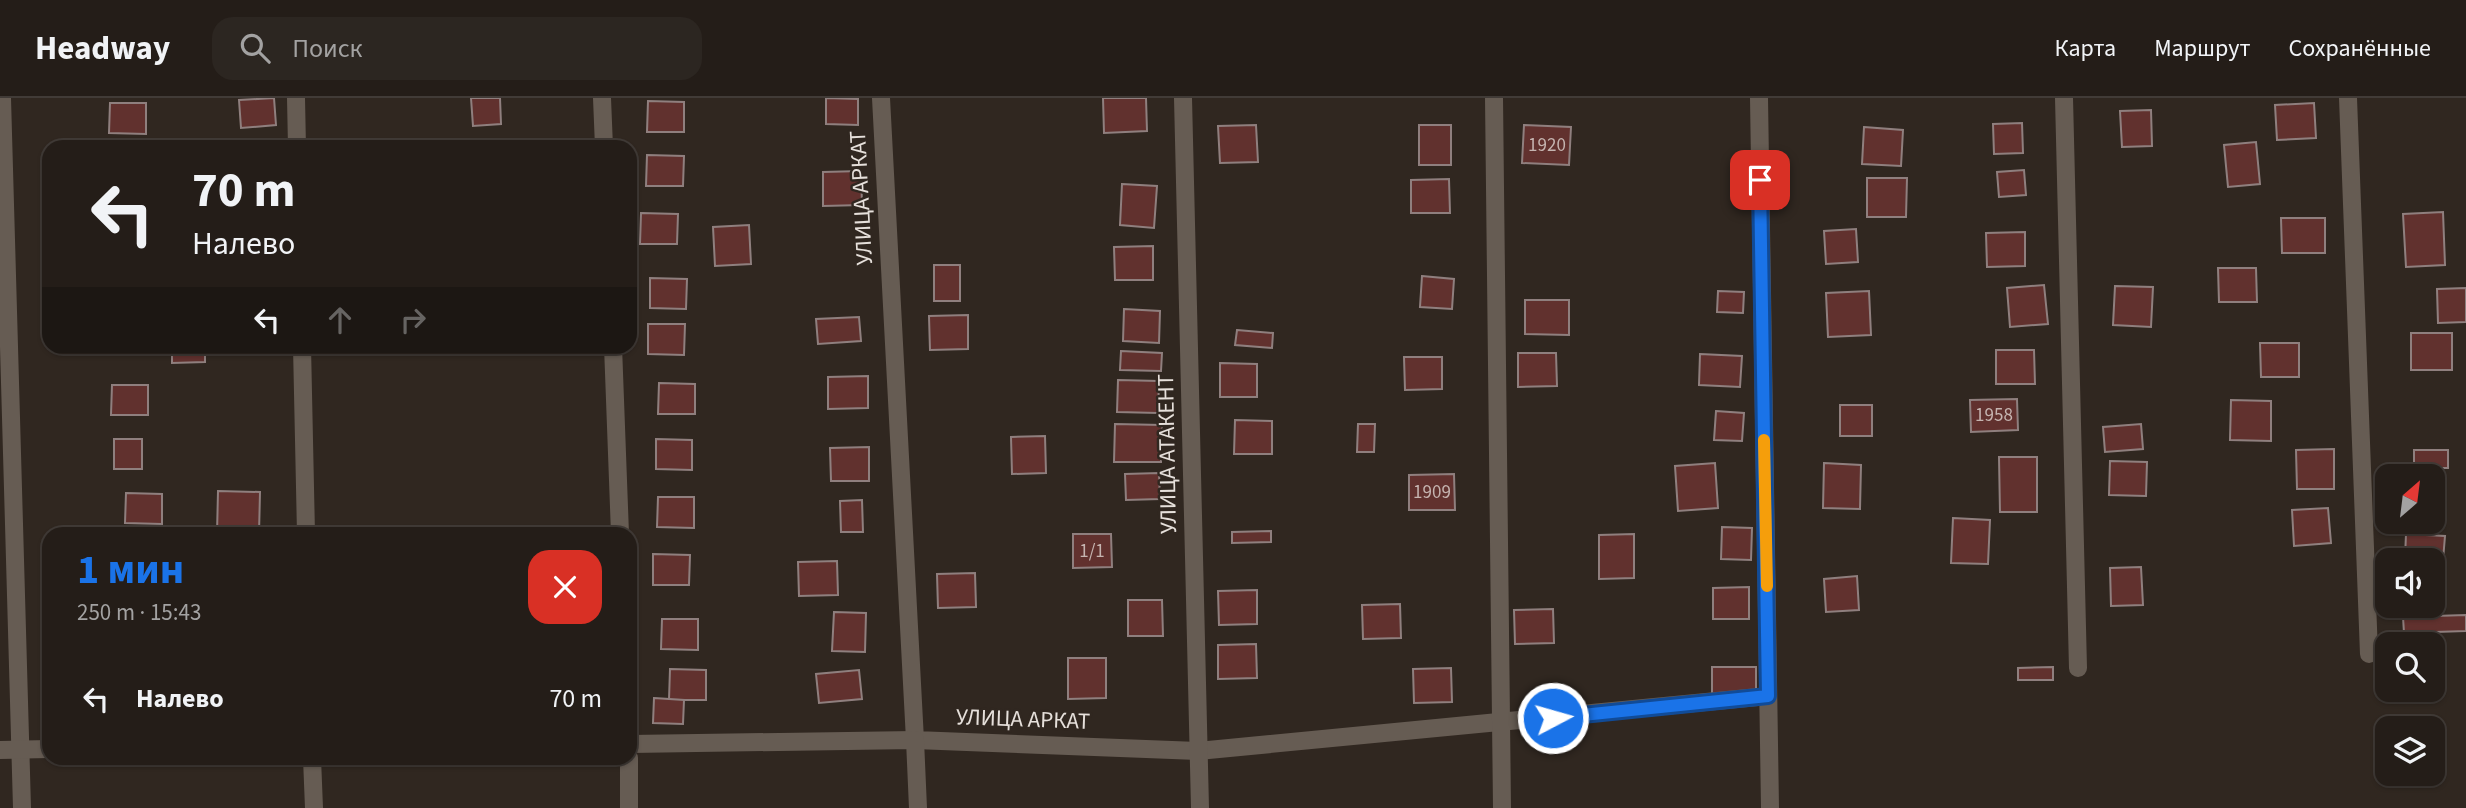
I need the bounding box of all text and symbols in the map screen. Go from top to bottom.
search box [212,17,702,80]
text: Headway [35,25,170,72]
icon: search [236,29,274,67]
text: Поиск [292,30,362,67]
text: Карта [2055,31,2116,66]
text: Маршрут [2154,31,2250,66]
text: Сохранённые [2288,31,2431,66]
street label: УЛИЦА АРКАТ [841,130,881,266]
house number: 1920 [1528,132,1566,159]
pin [1730,150,1790,210]
text: 70 m [192,156,296,226]
icon: arrive [1741,161,1779,199]
icon: left [77,168,168,259]
text: Налево [192,221,295,267]
icon: left [248,301,286,339]
icon: ahead [321,301,359,339]
icon: right [394,301,432,339]
street label: УЛИЦА АТАКЕНТ [1149,374,1185,534]
house number: 1958 [1975,402,2013,429]
north arrow [2375,464,2445,534]
map controls [2375,464,2445,786]
house number: 1909 [1413,479,1451,506]
house number: 1/1 [1079,538,1105,565]
text: 1 мин [77,540,184,600]
button: sound [2375,548,2445,618]
button: close [528,550,602,624]
text: 250 m · 15:43 [77,596,201,629]
button: search [2375,632,2445,702]
icon: left [77,680,115,718]
text: Налево [136,680,224,717]
text: 70 m [549,680,602,717]
position arrow [1516,681,1590,755]
street label: УЛИЦА АРКАТ [955,700,1091,738]
button: layers [2375,716,2445,786]

